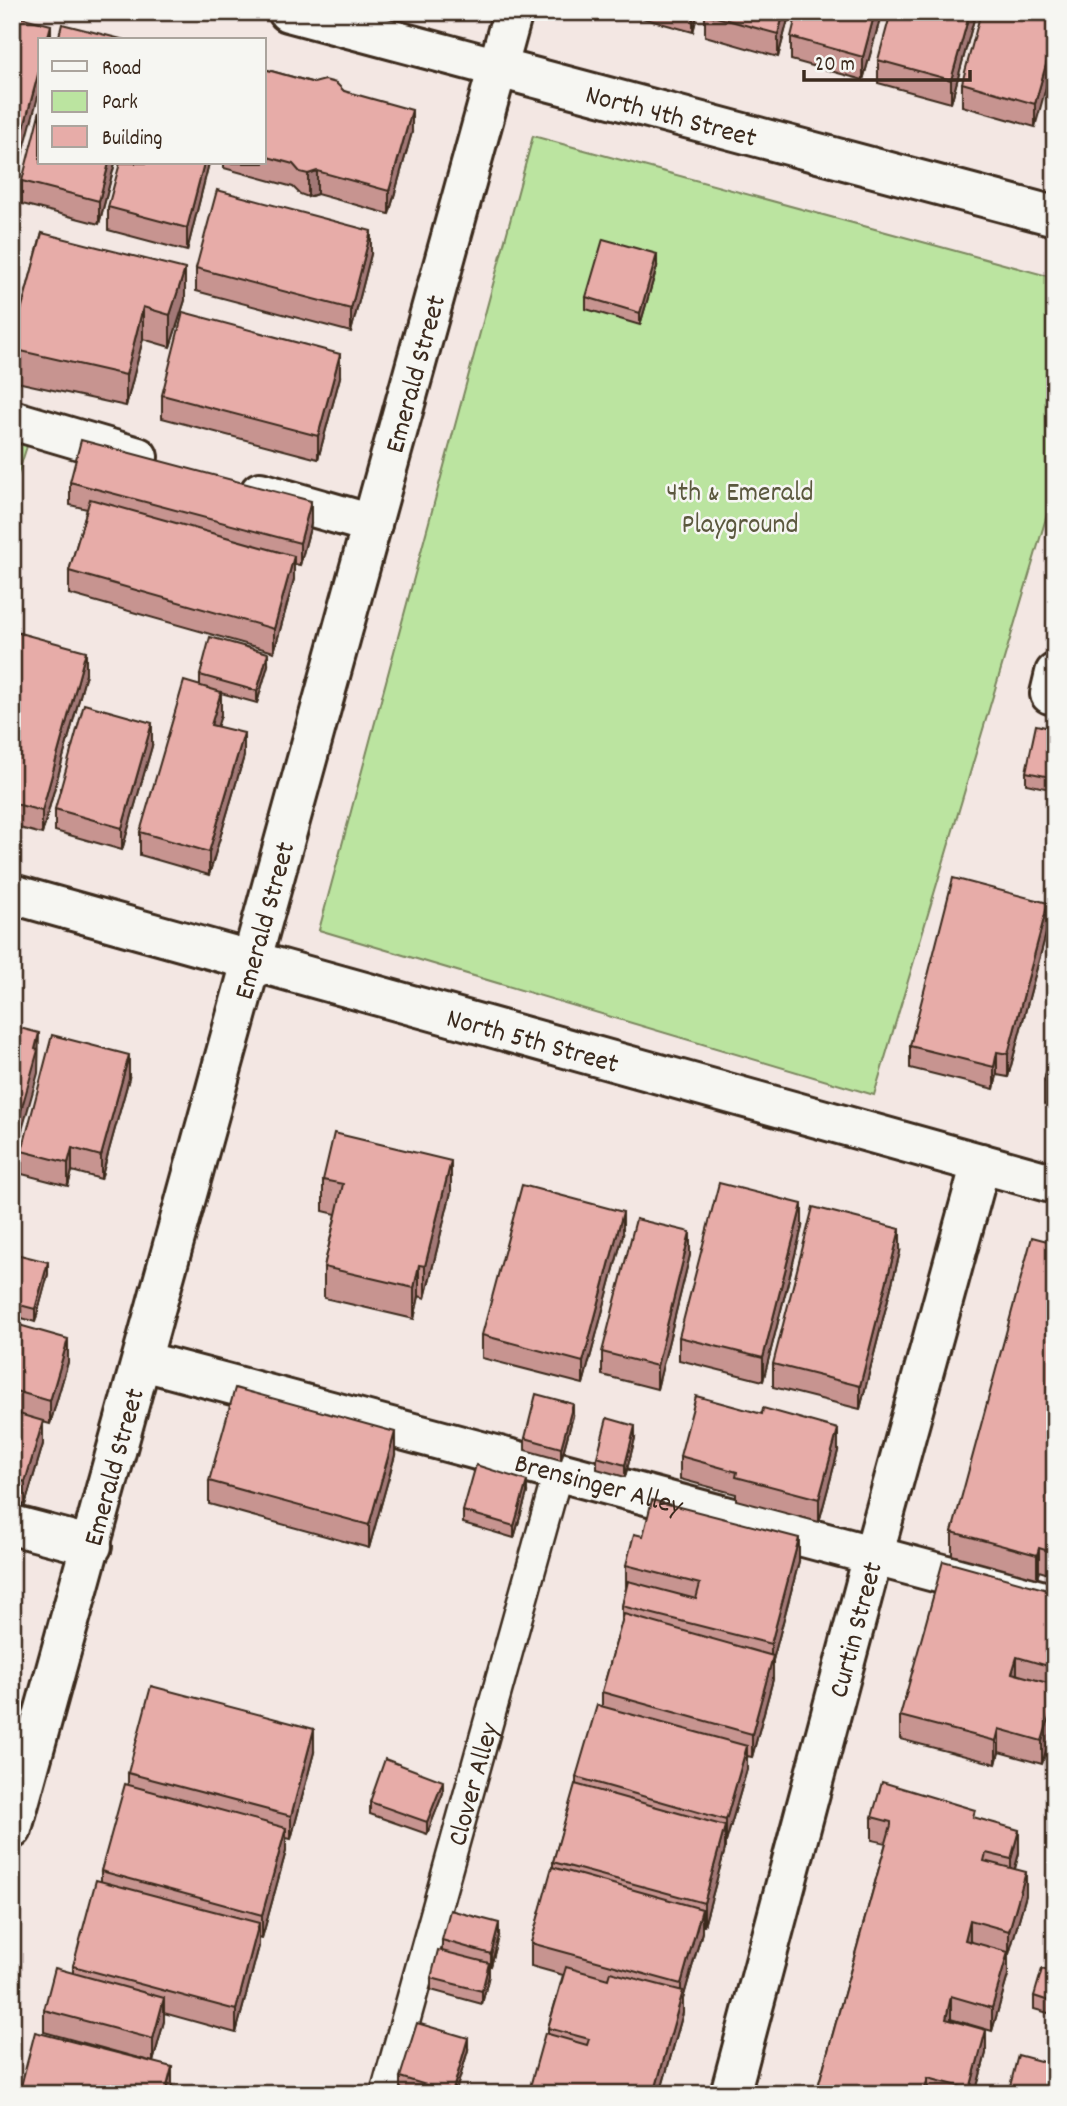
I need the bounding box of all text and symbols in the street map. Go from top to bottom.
legend [38,38,266,164]
scale bar [804,38,971,82]
text: 20 m [815,51,855,81]
text: Road [102,55,141,85]
street label: North 4th Street [580,77,760,161]
text: Park [102,89,138,119]
text: Building [102,125,162,155]
street label: Emerald Street [377,291,459,458]
park label: 4th & Emerald Playground [666,475,814,547]
street label: Emerald Street [227,838,308,1005]
street label: North 5th Street [441,1001,622,1087]
street label: Emerald Street [76,1384,158,1551]
street label: Brensinger Alley [509,1446,687,1529]
street label: Curtin Street [821,1558,896,1703]
street label: Clover Alley [440,1718,512,1851]

